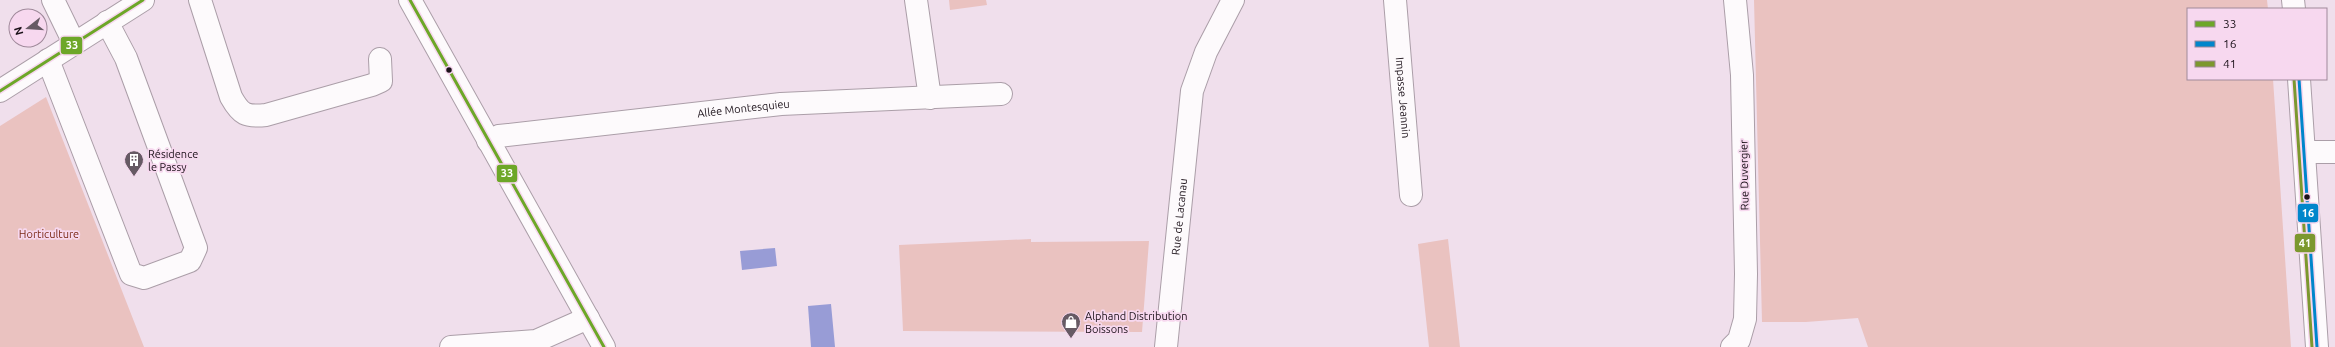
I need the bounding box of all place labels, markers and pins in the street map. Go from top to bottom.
unlabelled marker [444,65,454,75]
place label: Résidence le Passy [148,148,198,173]
building icon: Résidence le Passy [123,149,145,177]
unlabelled marker [2302,192,2312,202]
place label: Alphand Distribution Boissons [1085,310,1187,335]
shop icon: Alphand Distribution Boissons [1060,311,1082,339]

